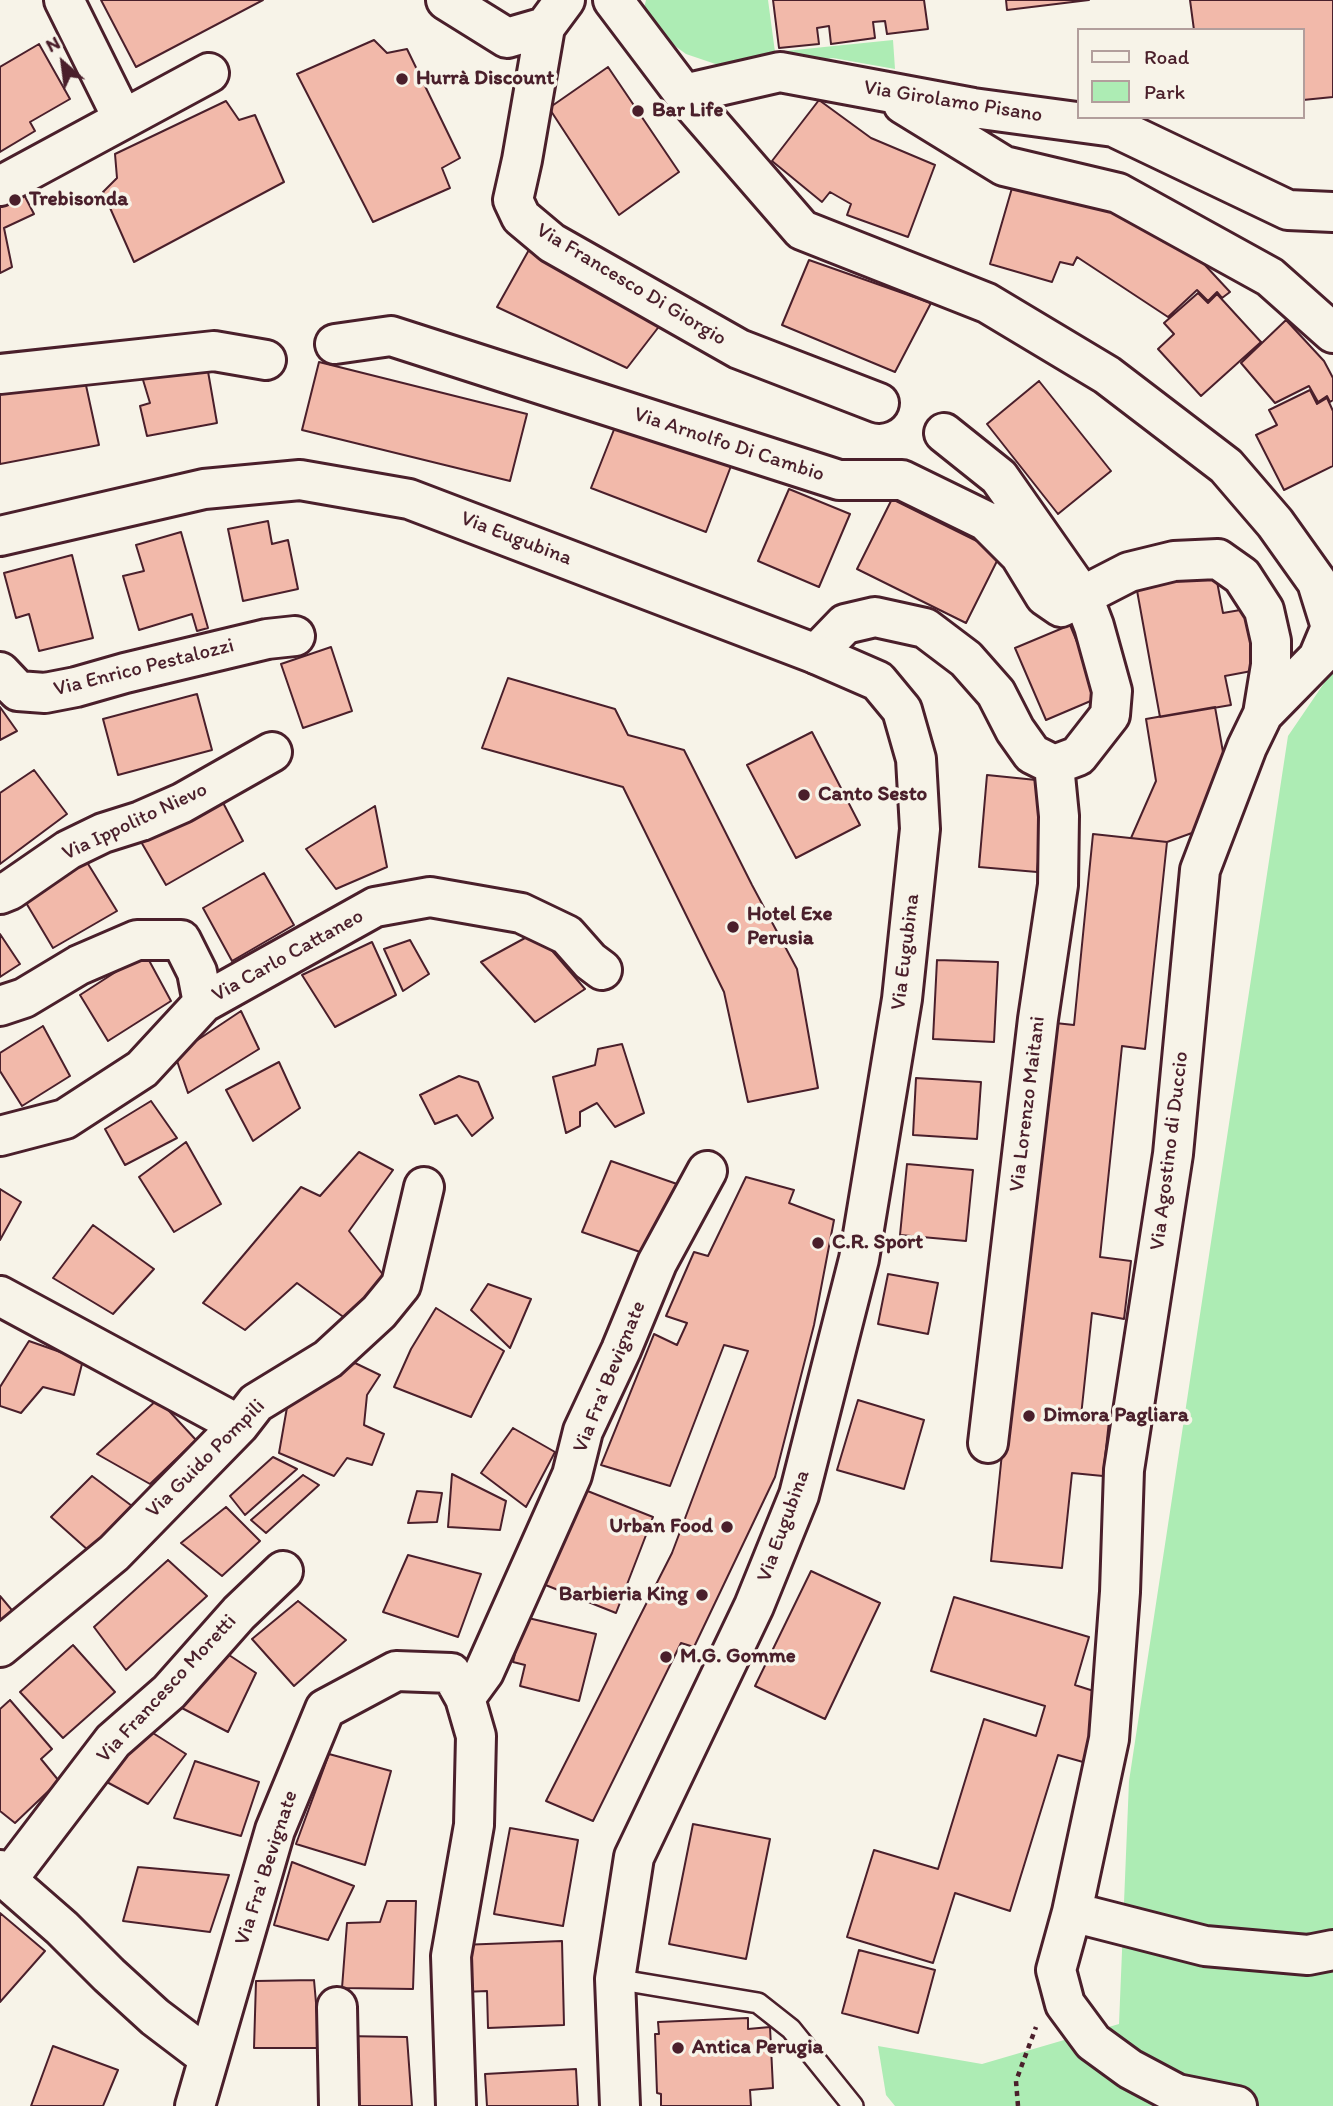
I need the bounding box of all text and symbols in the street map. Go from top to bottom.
north arrow [28,28,98,98]
legend [1078,28,1305,119]
text: N [42,31,64,57]
text: Road [1144,44,1189,69]
place label: Hurrà Discount [416,66,554,92]
marker: Hurrà Discount [394,71,410,87]
street label: Via Girolamo Pisano [862,75,1044,129]
text: Park [1144,79,1185,104]
place label: Bar Life [652,98,723,124]
marker: Bar Life [630,103,646,119]
place label: Trebisonda [29,187,128,213]
marker: Trebisonda [7,192,23,208]
street label: Via Francesco Di Giorgio [531,218,731,352]
street label: Via Arnolfo Di Cambio [631,402,827,488]
street label: Via Eugubina [457,506,575,572]
street label: Via Enrico Pestalozzi [51,633,237,703]
street label: Via Ippolito Nievo [58,777,212,867]
place label: Canto Sesto [818,782,927,808]
marker: Canto Sesto [796,787,812,803]
street label: Via Eugubina [886,892,926,1012]
place label: Hotel Exe Perusia [747,902,832,952]
street label: Via Carlo Cattaneo [208,904,368,1008]
marker: Hotel Exe Perusia [725,919,741,935]
street label: Via Lorenzo Maitani [1005,1015,1051,1193]
street label: Via Agostino di Duccio [1145,1050,1195,1252]
place label: C.R. Sport [832,1230,923,1256]
marker: C.R. Sport [810,1235,826,1251]
street label: Via Fra' Bevignate [568,1297,652,1457]
street label: Via Guido Pompili [141,1394,271,1524]
place label: Dimora Pagliara [1043,1403,1189,1429]
marker: Dimora Pagliara [1021,1408,1037,1424]
street label: Via Eugubina [752,1467,816,1585]
place label: Urban Food [609,1514,713,1540]
marker: Urban Food [719,1519,735,1535]
place label: Barbieria King [559,1582,688,1608]
marker: Barbieria King [694,1587,710,1603]
street label: Via Francesco Moretti [92,1610,242,1768]
place label: M.G. Gomme [680,1644,796,1670]
marker: M.G. Gomme [658,1649,674,1665]
street label: Via Fra' Bevignate [230,1787,304,1949]
place label: Antica Perugia [692,2035,824,2061]
marker: Antica Perugia [670,2040,686,2056]

